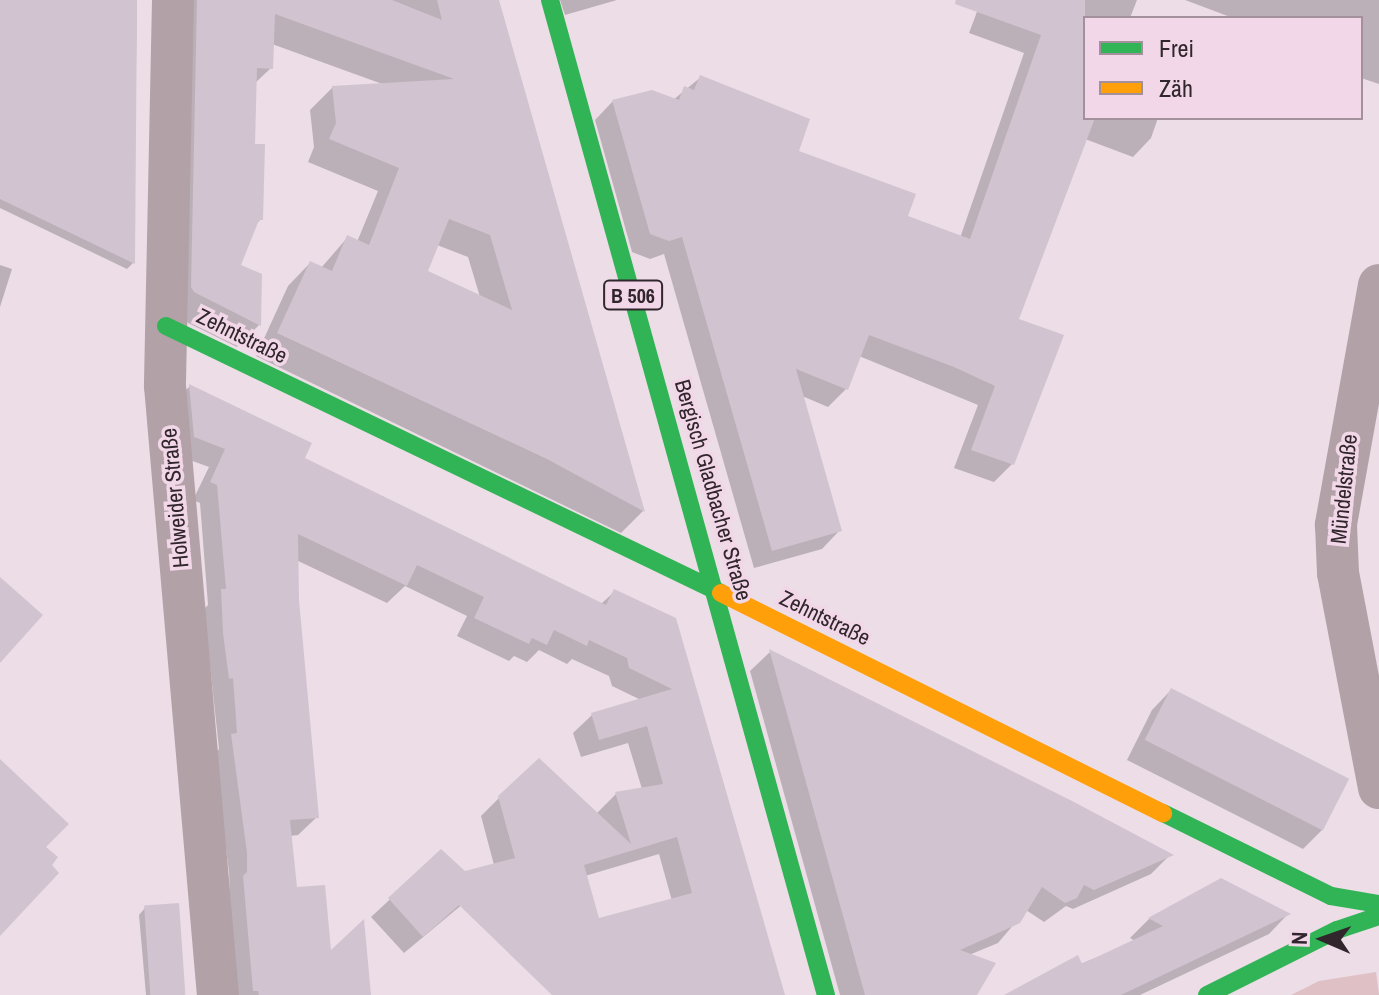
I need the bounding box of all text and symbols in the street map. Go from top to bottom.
legend [1083,16,1363,120]
text: Frei [1159,32,1194,64]
text: Zäh [1159,72,1193,104]
road number: B 506 [603,279,663,311]
street label: Zehntstraße [193,303,291,369]
street label: Bergisch Gladbacher Straße [669,376,757,604]
street label: Holweider Straße [156,427,194,569]
street label: Mündelstraße [1325,433,1363,545]
street label: Zehntstraße [776,585,874,651]
north arrow [1283,899,1363,979]
text: N [1284,931,1314,945]

